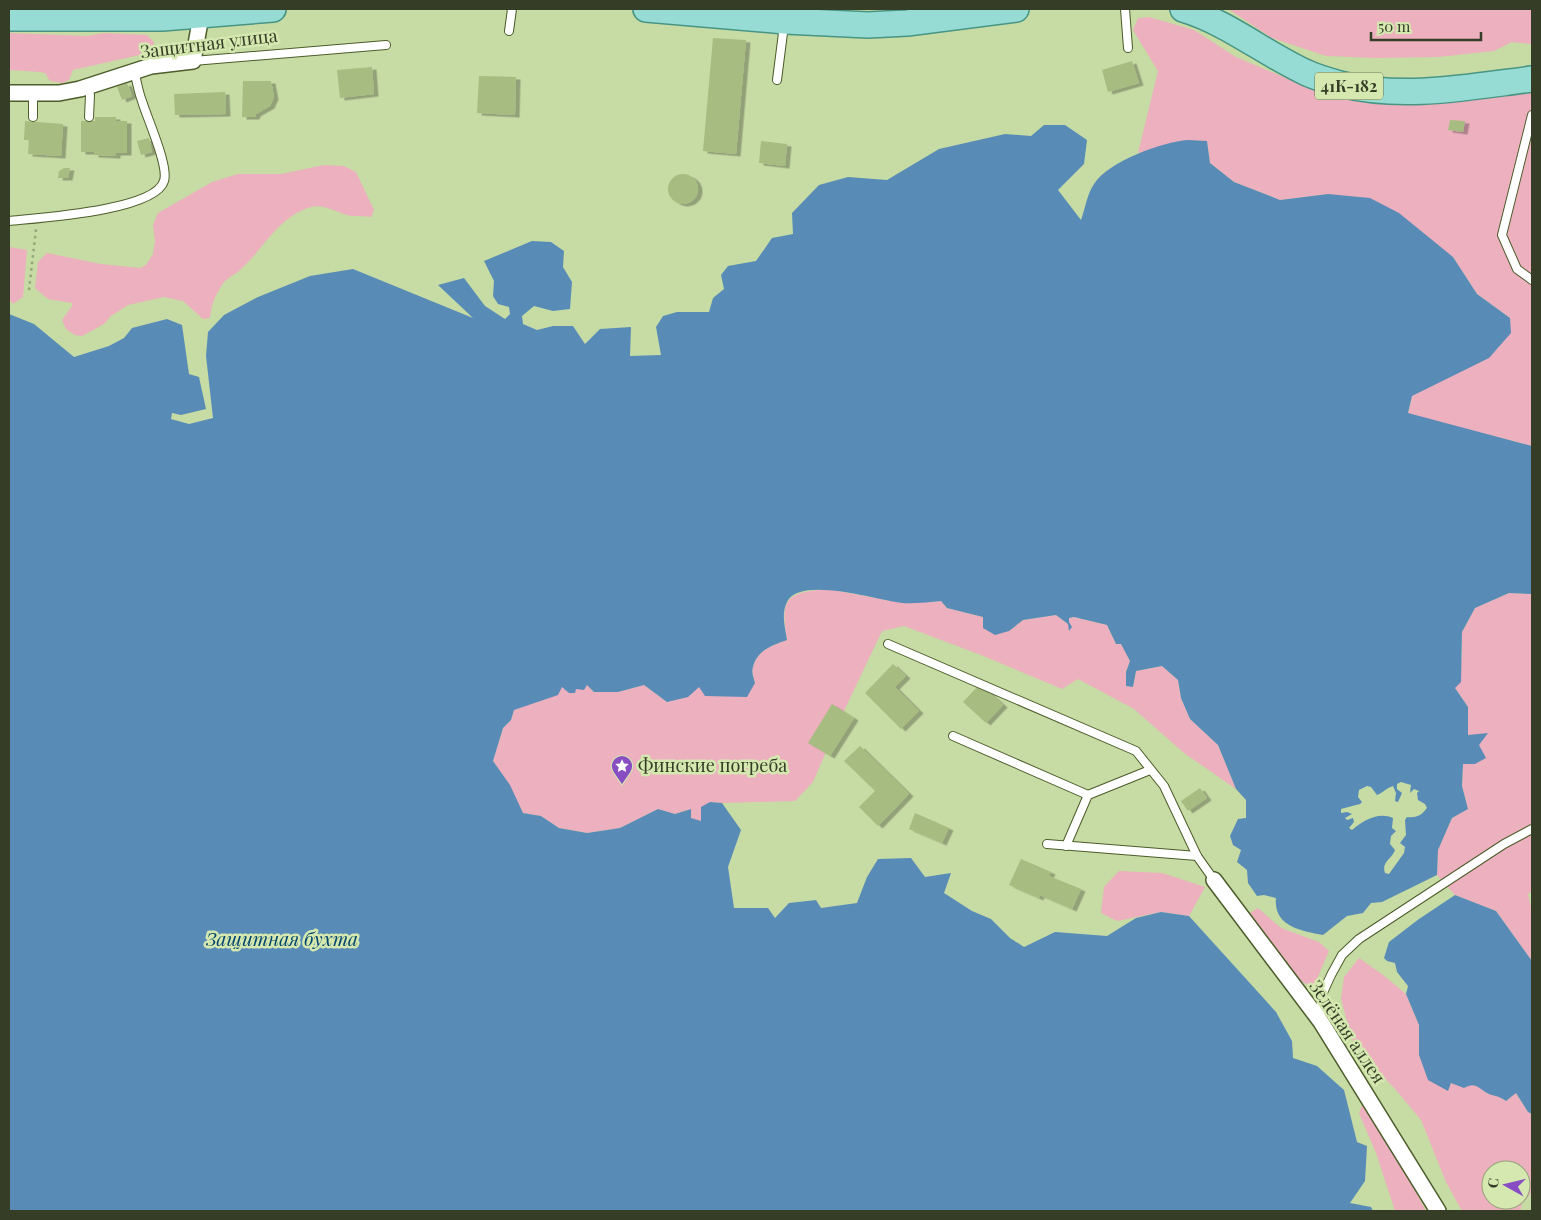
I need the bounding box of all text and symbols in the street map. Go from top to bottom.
scale bar [1371,10,1481,42]
text: 50 m [1378,16,1411,36]
street label: Защитная улица [139,23,279,63]
road number: 41К-182 [1315,72,1383,100]
place label: Финские погреба [638,753,787,777]
place icon: Финские погреба [610,754,634,785]
water label: Защитная бухта [205,925,358,951]
street label: Зелёная аллея [1304,975,1391,1088]
north arrow [1481,1160,1531,1210]
text: С [1483,1177,1503,1189]

